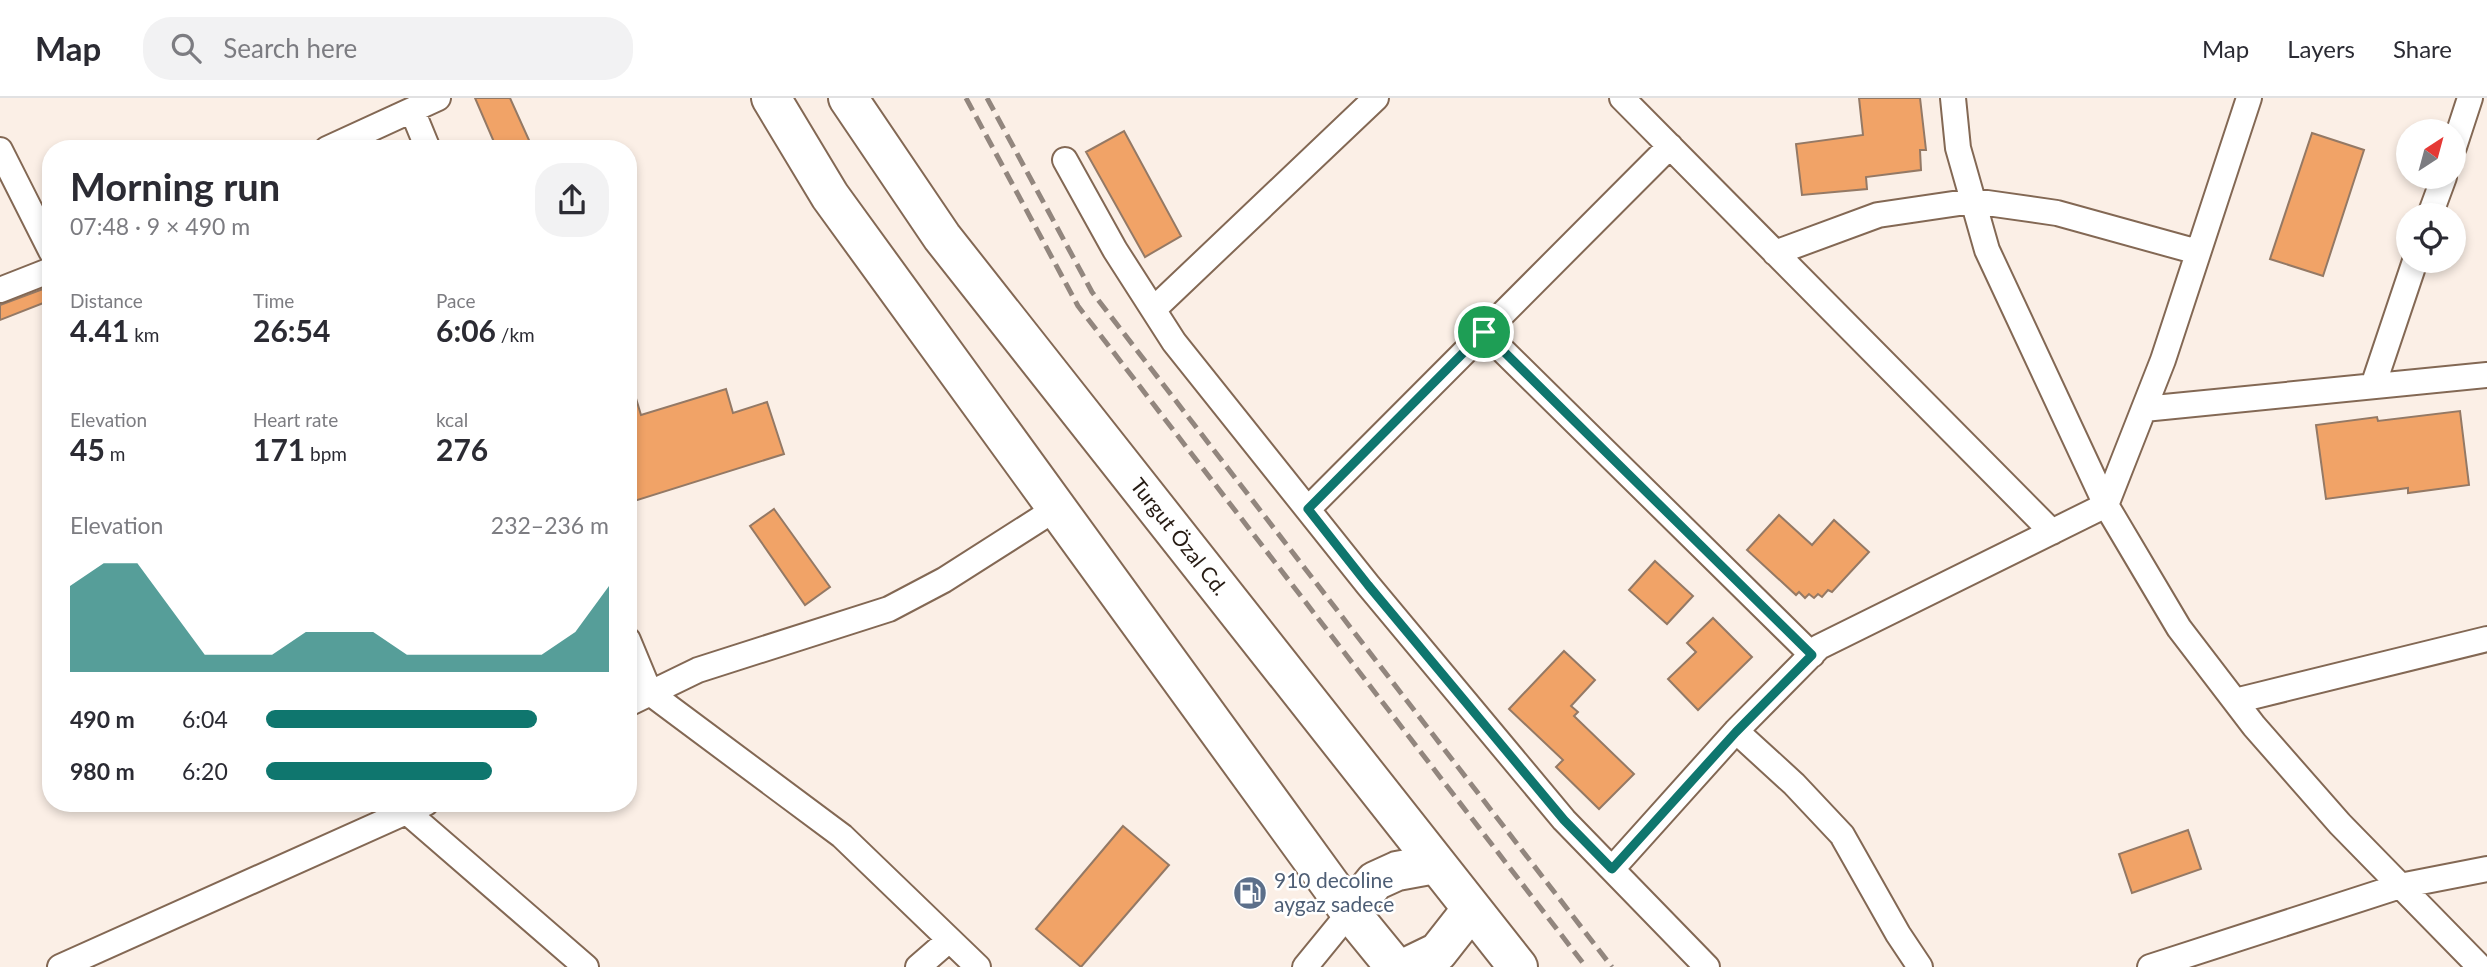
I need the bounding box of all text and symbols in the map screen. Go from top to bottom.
search box [143,17,633,80]
text: Map [35,28,101,68]
icon: search [167,29,205,67]
text: Search here [223,32,357,64]
text: Map [2202,34,2249,63]
text: Layers [2287,34,2355,63]
text: Share [2393,34,2452,63]
north arrow [2396,119,2466,189]
map controls [2396,119,2466,273]
text: Morning run [70,163,280,209]
button: share [535,163,609,237]
button: locate [2396,203,2466,273]
text: 07:48 · 9 × 490 m [70,212,250,240]
text: Distance [70,289,143,312]
text: Time [253,289,294,312]
text: Pace [436,289,475,312]
pin [1454,302,1514,362]
text: 4.41 [70,312,129,348]
text: 26:54 [253,312,330,348]
text: 6:06 [436,312,496,348]
icon: arrive [1465,313,1503,351]
text: km [129,323,159,346]
text: /km [496,323,535,346]
text: Elevation [70,408,147,431]
text: Heart rate [253,408,338,431]
text: kcal [436,408,468,431]
text: 45 [70,431,105,467]
text: 171 [253,431,305,467]
text: 276 [436,431,488,467]
text: m [105,442,125,465]
text: bpm [305,442,347,465]
street label: Turgut Özal Cd. [1126,472,1234,600]
text: Elevation [70,511,163,539]
text: 232–236 m [491,511,609,539]
text: 490 m [70,705,135,733]
text: 6:04 [182,705,228,733]
text: 980 m [70,757,135,785]
text: 6:20 [182,757,228,785]
place label: 910 decoline aygaz sadece [1274,867,1394,916]
fuel station icon: 910 decoline aygaz sadece [1231,874,1269,912]

